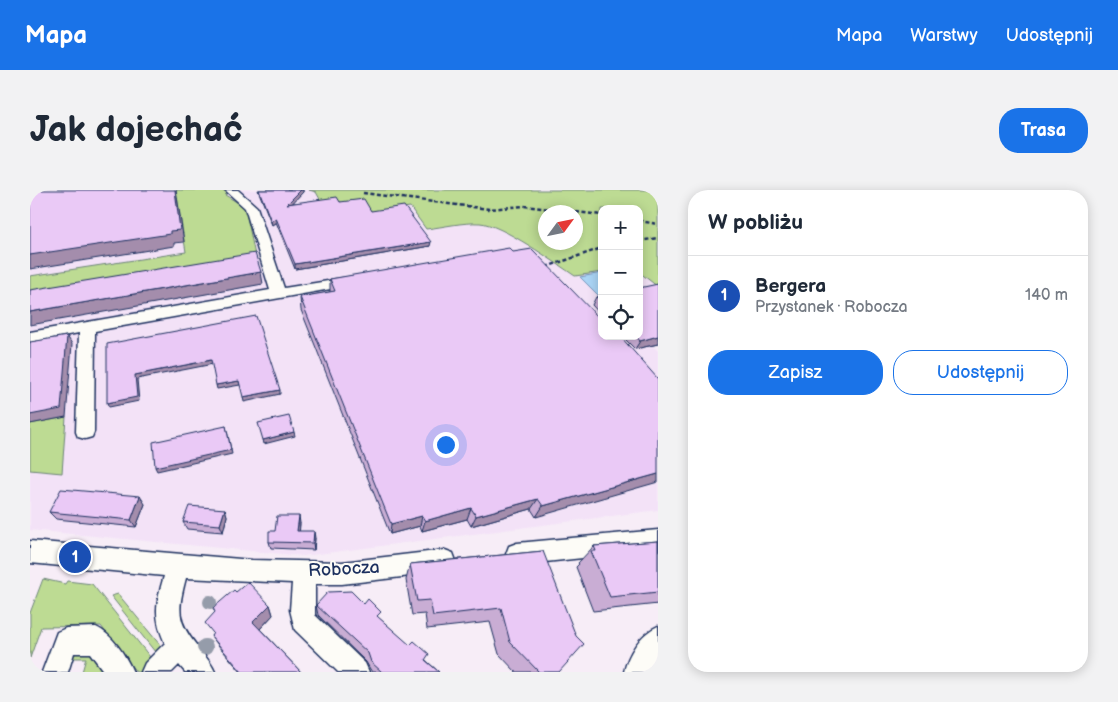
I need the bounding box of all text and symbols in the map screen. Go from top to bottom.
text: Mapa [25,21,87,50]
text: Mapa [836,25,882,46]
text: Warstwy [910,25,978,46]
text: Udostępnij [1006,25,1093,46]
button: Trasa [999,108,1088,153]
text: Jak dojechać [30,109,243,152]
north arrow [538,205,583,250]
map controls [598,205,643,340]
button: + [598,205,643,250]
text: W pobliżu [708,210,803,235]
button: − [598,250,643,295]
text: Bergera [755,275,826,298]
text: 1 [721,286,727,305]
text: 140 m [1025,286,1068,305]
button: locate [598,295,643,340]
text: Przystanek · Robocza [755,298,908,317]
button: Zapisz [708,350,883,395]
button: Udostępnij [893,350,1068,395]
your location [433,432,459,458]
pin: 1 [59,538,91,576]
street label: Robocza [308,557,380,581]

